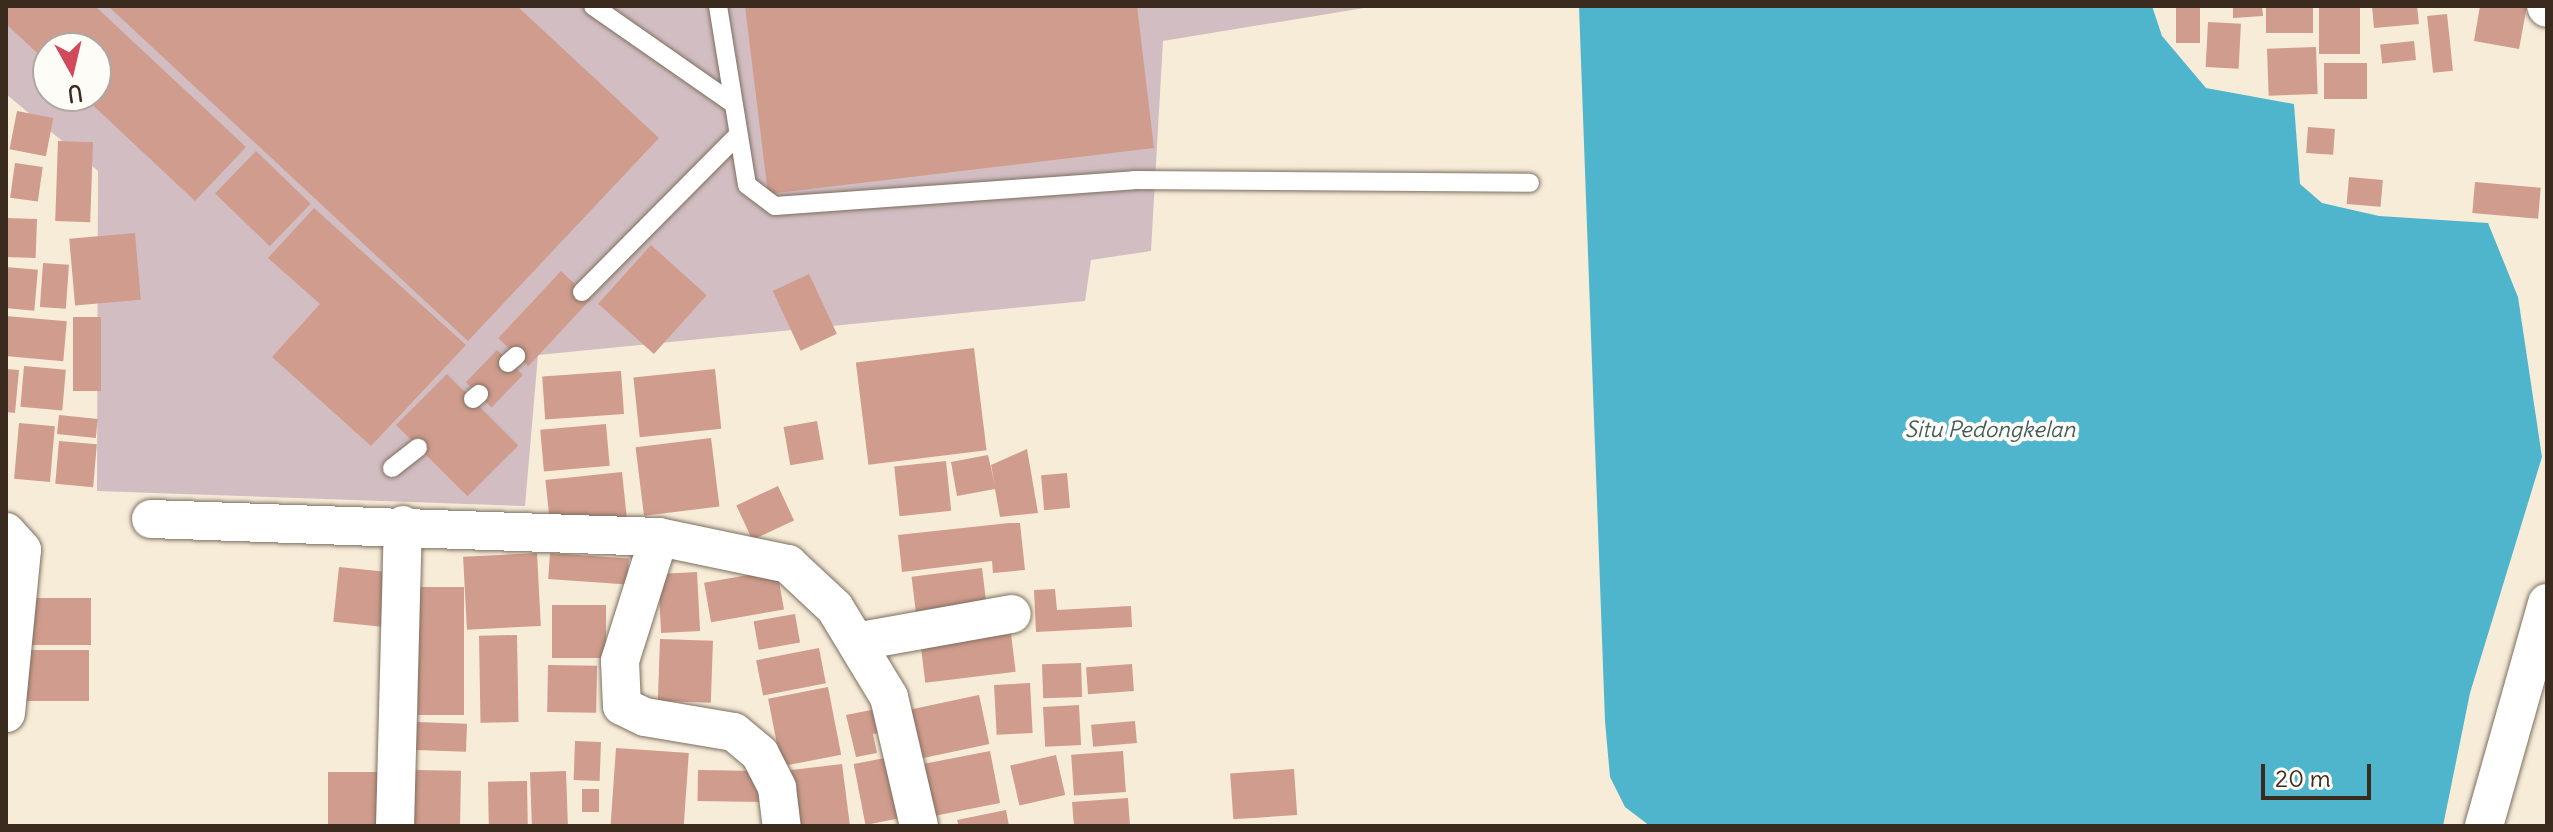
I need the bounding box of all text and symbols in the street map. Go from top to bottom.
north arrow [32,32,112,112]
text: U [66,79,84,109]
water label: Situ Pedongkelan [1905,417,2075,443]
scale bar [2265,748,2375,798]
text: 20 m [2275,763,2331,793]

